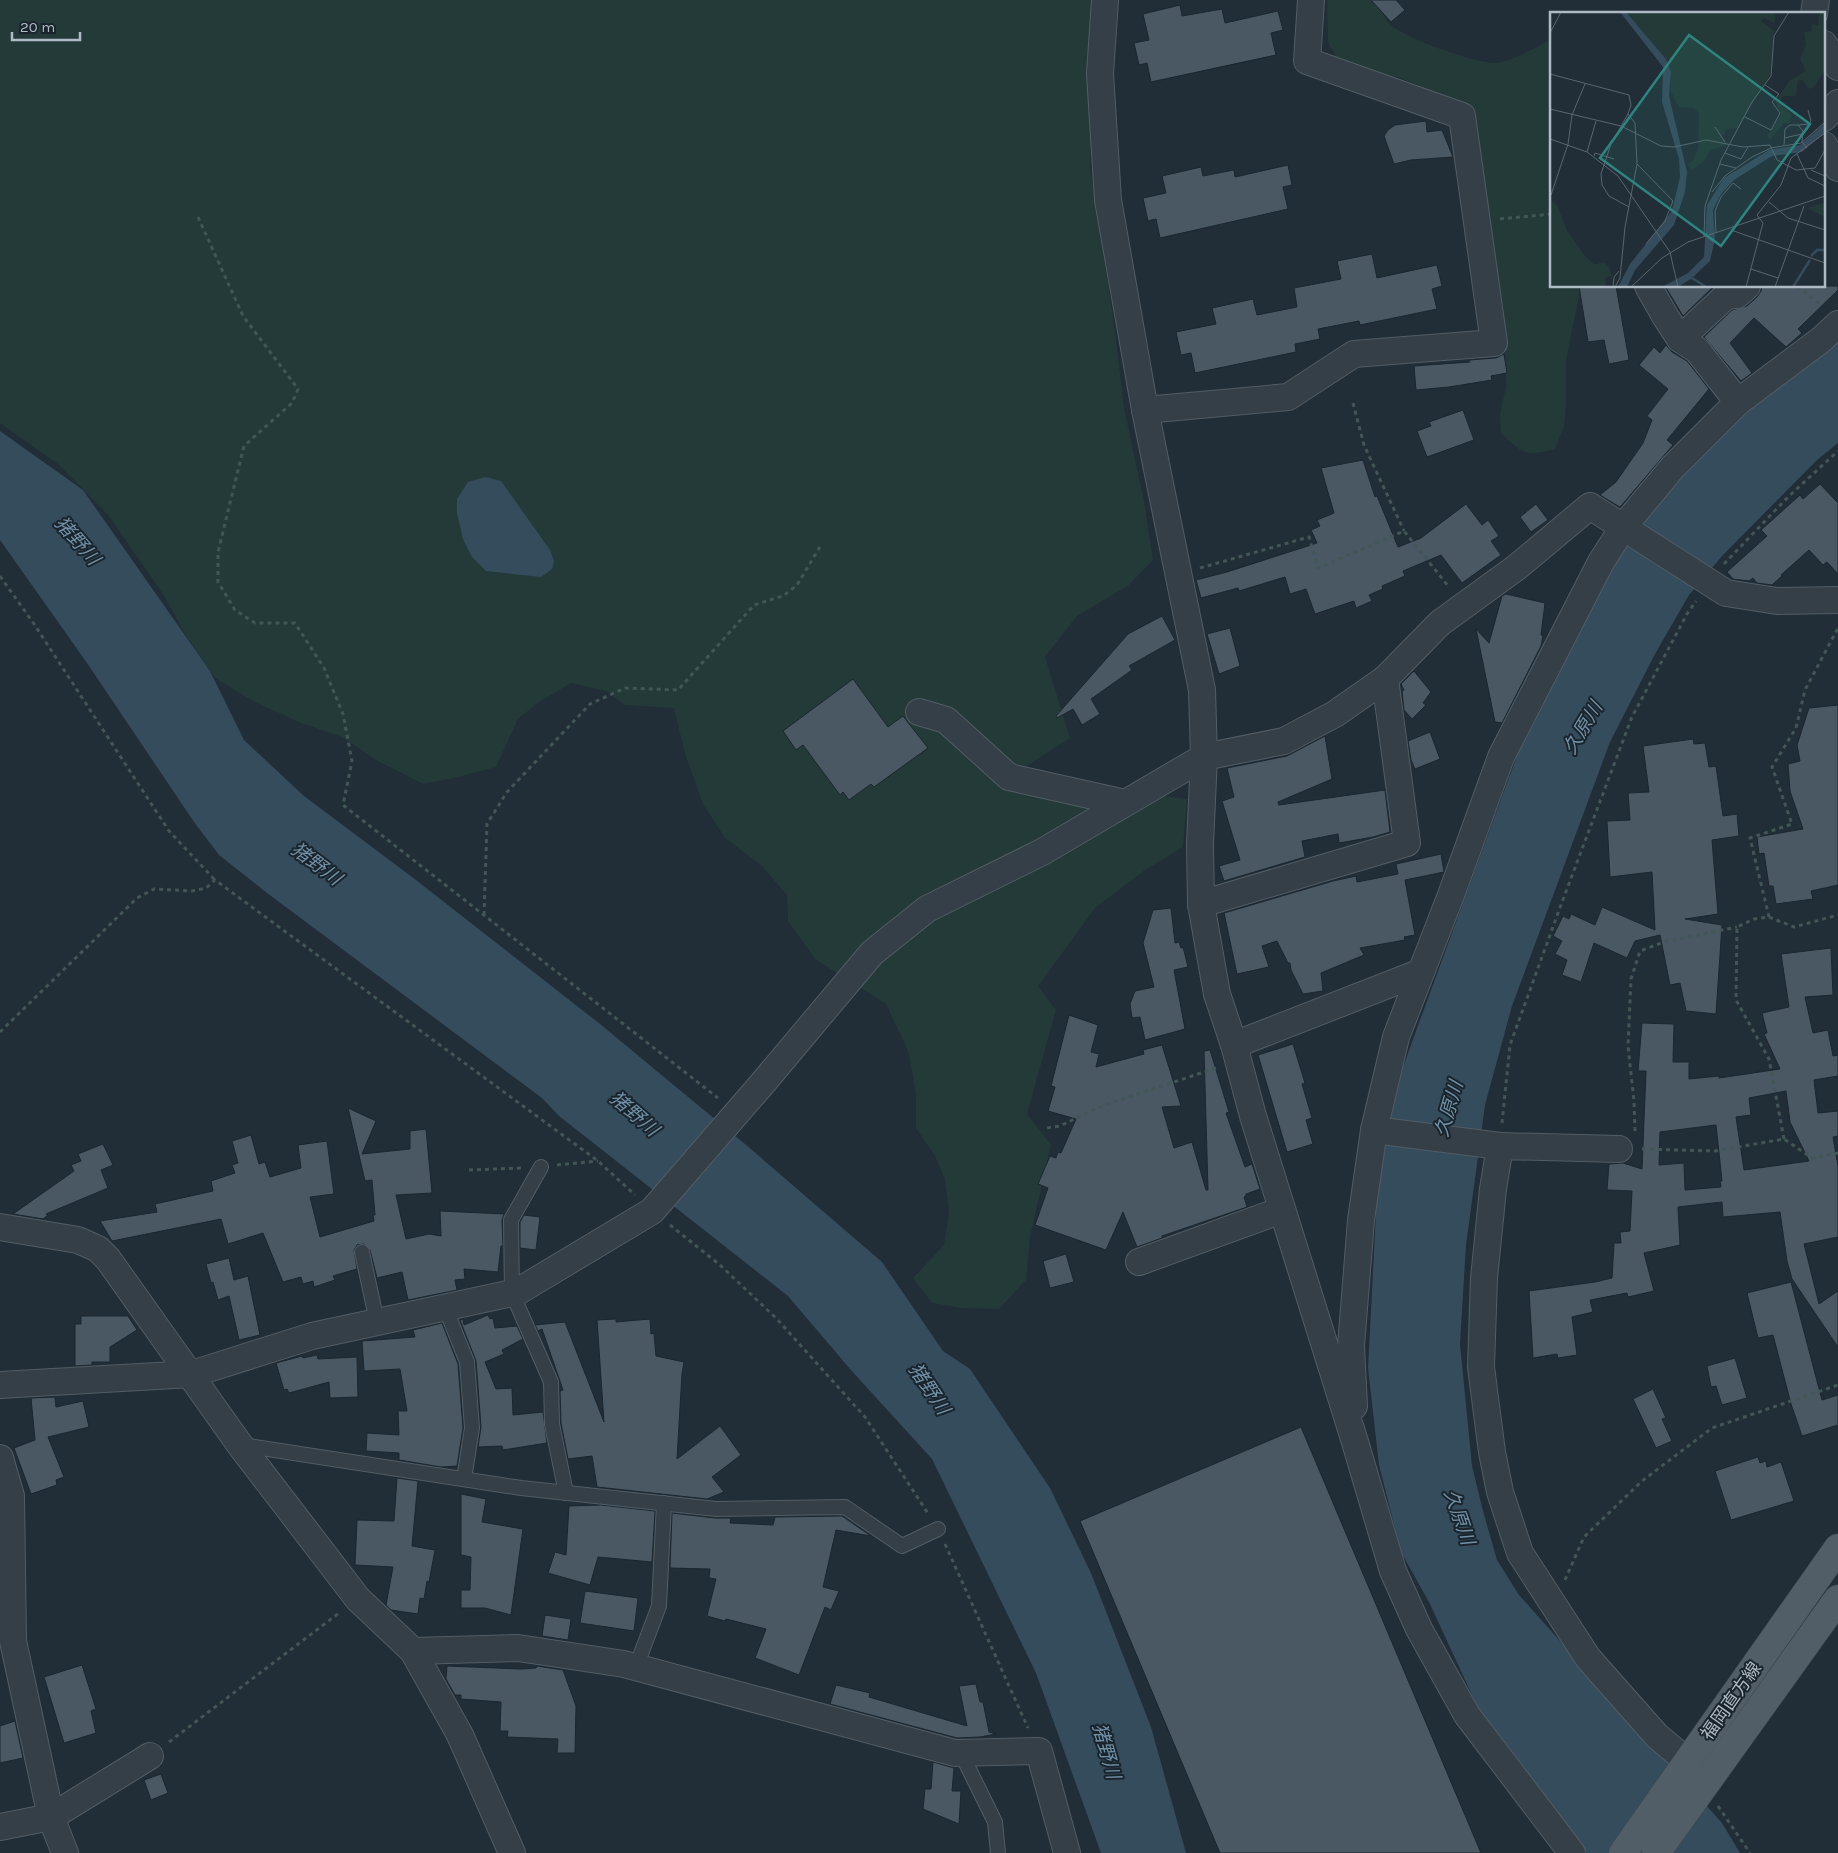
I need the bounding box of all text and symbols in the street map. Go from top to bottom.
scale bar [12,10,80,42]
inset map [1550,12,1826,288]
text: 20 m [20,18,55,36]
water label: 猪野川 [50,512,105,571]
water label: 久原川 [1559,696,1608,758]
water label: 猪野川 [287,838,347,891]
water label: 久原川 [1431,1077,1468,1139]
water label: 猪野川 [605,1087,664,1142]
water label: 猪野川 [904,1359,955,1420]
water label: 久原川 [1439,1486,1479,1549]
street label: 福岡直方線 [1696,1658,1766,1744]
water label: 猪野川 [1088,1721,1125,1783]

